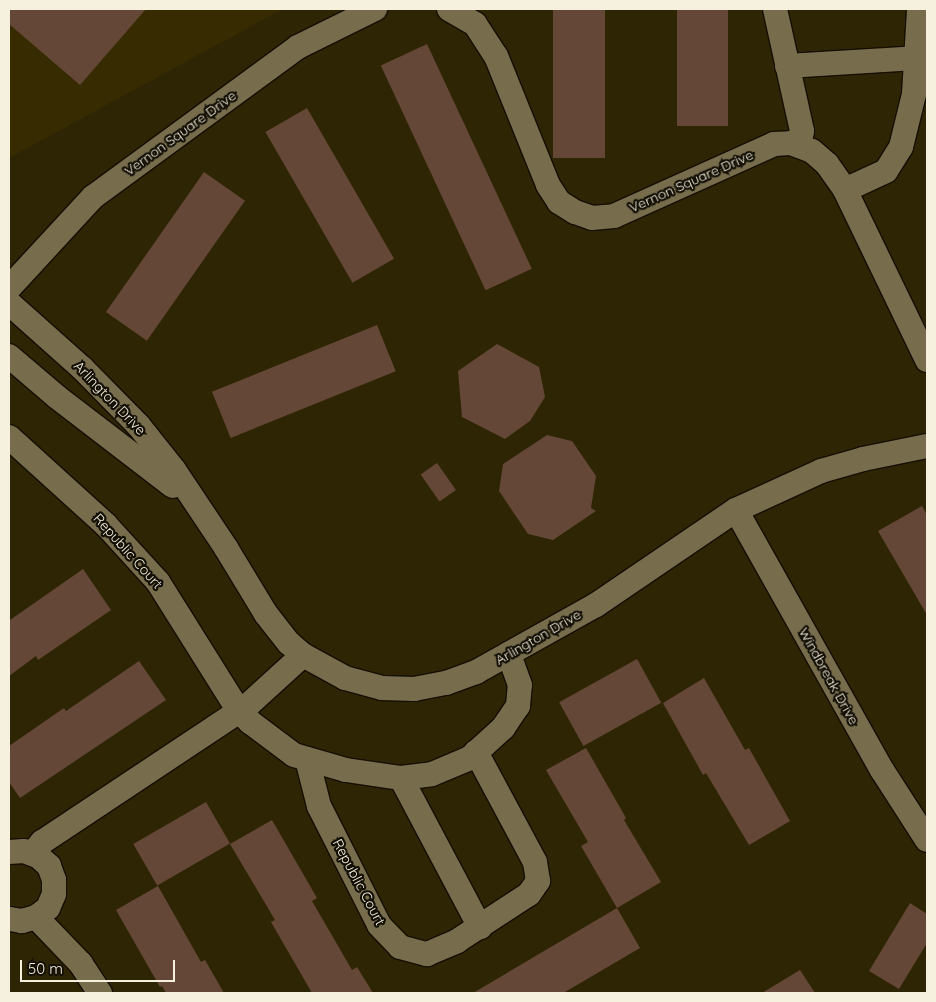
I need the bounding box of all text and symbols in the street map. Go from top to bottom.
street label: Vernon Square Drive [121,87,239,179]
street label: Vernon Square Drive [626,146,756,216]
street label: Arlington Drive [71,358,149,438]
street label: Republic Court [90,510,166,592]
street label: Arlington Drive [492,606,584,668]
street label: Windbreak Drive [795,625,863,727]
street label: Republic Court [329,836,389,928]
scale bar [22,950,178,982]
text: 50 m [28,959,63,978]

